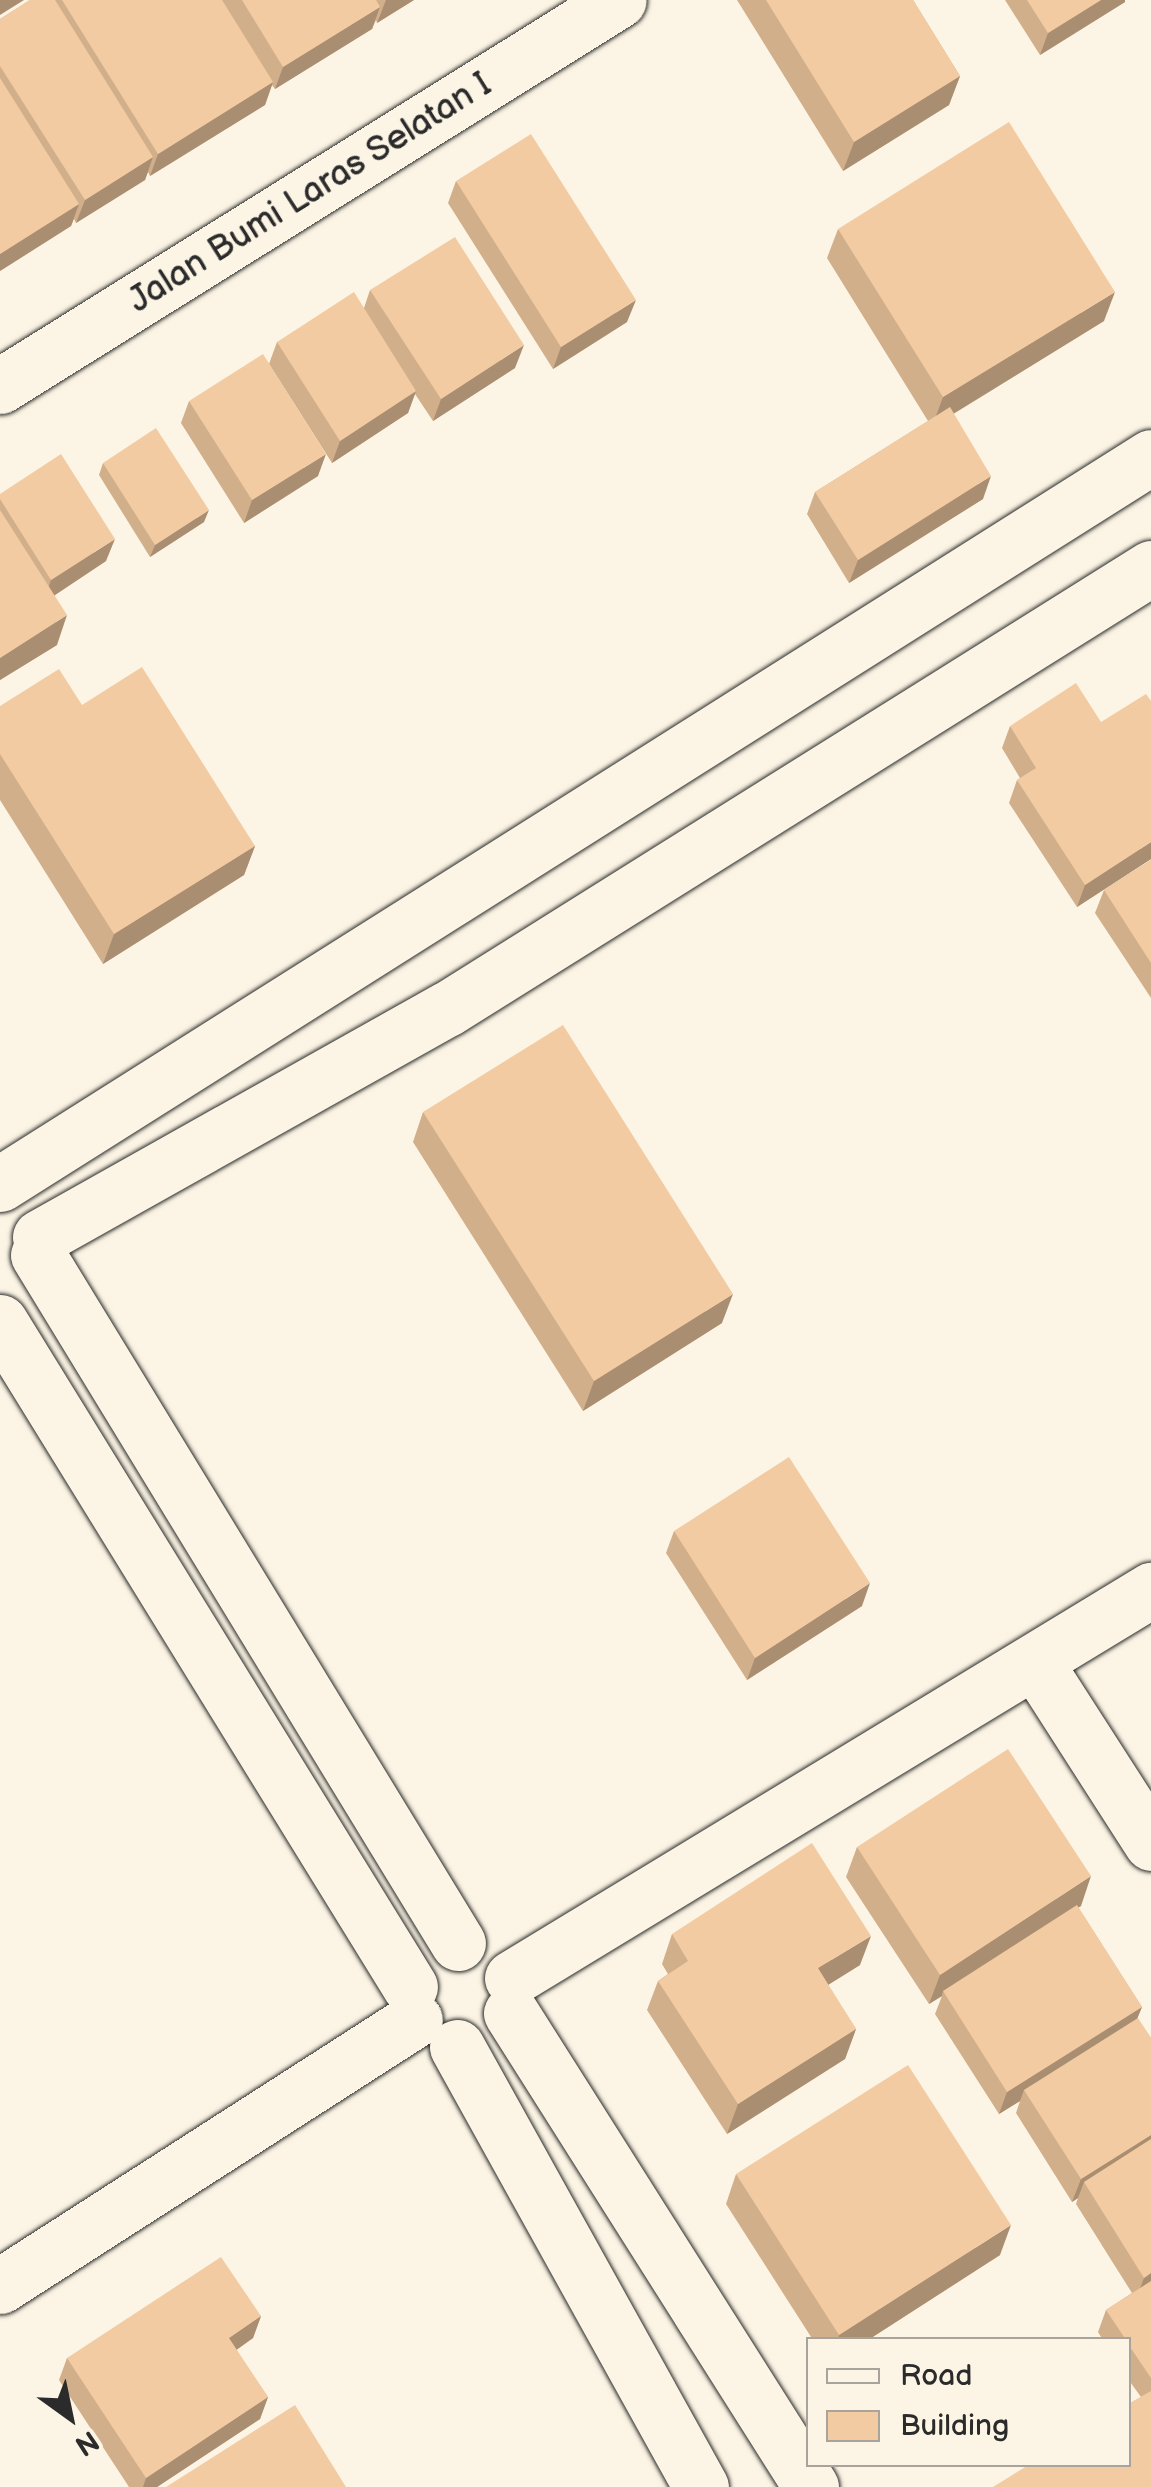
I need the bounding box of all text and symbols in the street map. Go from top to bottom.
street label: Jalan Bumi Laras Selatan I [121,64,499,322]
legend [806,2337,1131,2467]
text: Road [900,2358,973,2394]
north arrow [20,2367,120,2467]
text: Building [900,2408,1009,2444]
text: N [69,2423,104,2462]

